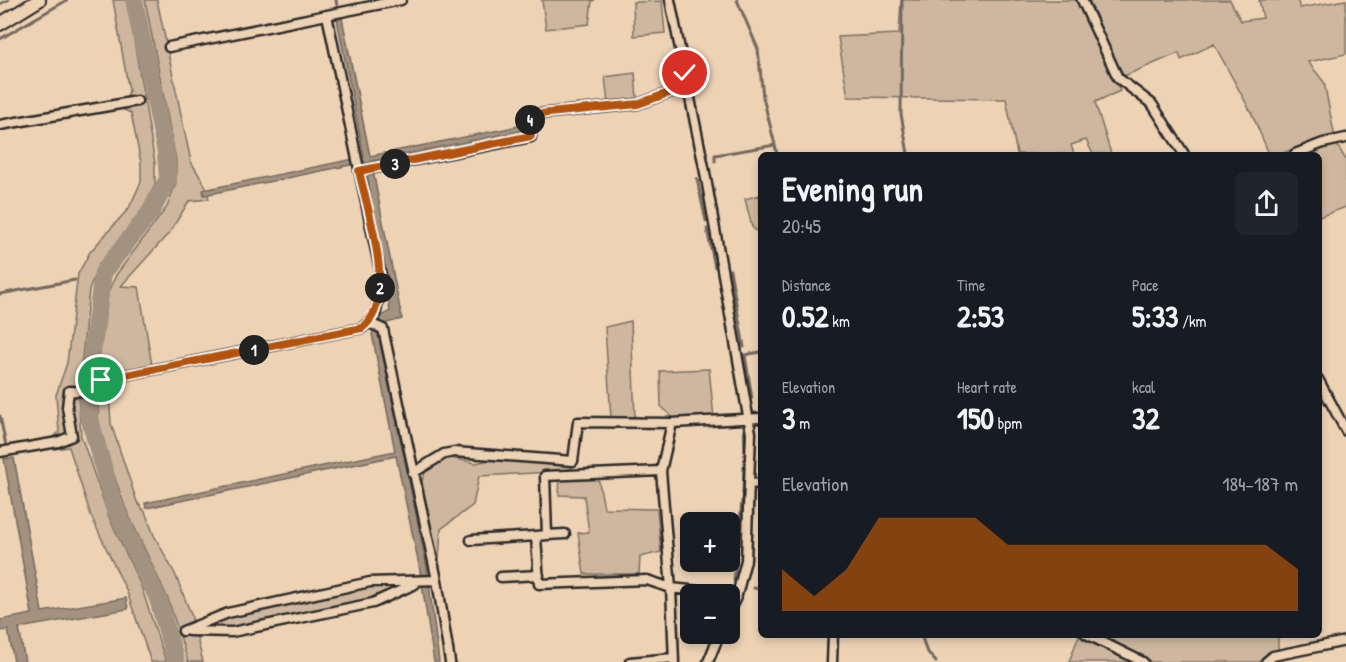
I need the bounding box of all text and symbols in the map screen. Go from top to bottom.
pin [659,47,710,98]
icon: check [668,56,701,89]
pin: 4 [515,105,545,135]
text: 4 [527,109,533,131]
pin: 3 [380,149,410,179]
text: 3 [391,153,399,175]
text: Evening run [782,167,923,211]
button: share [1235,172,1298,235]
text: 20:45 [782,212,821,239]
pin: 2 [365,273,395,303]
text: Distance [782,274,831,296]
text: Time [957,274,985,296]
text: Pace [1132,274,1159,296]
text: 2 [376,277,384,299]
text: 0.52 [782,296,829,336]
text: 2:53 [957,296,1004,336]
text: 5:33 [1132,296,1179,336]
text: km [829,310,850,332]
text: /km [1179,310,1207,332]
pin: 1 [239,335,269,365]
text: 1 [251,339,257,361]
pin [75,354,126,405]
icon: arrive [84,363,117,396]
text: Elevation [782,376,835,398]
text: Heart rate [957,376,1017,398]
text: kcal [1132,376,1155,398]
text: 3 [782,398,795,438]
text: 150 [957,398,994,438]
text: 32 [1132,398,1159,438]
text: m [795,412,810,434]
text: bpm [994,412,1022,434]
text: Elevation [782,470,848,497]
text: 184–187 m [1222,470,1298,497]
map controls [680,512,740,644]
button: + [680,512,740,572]
button: − [680,584,740,644]

